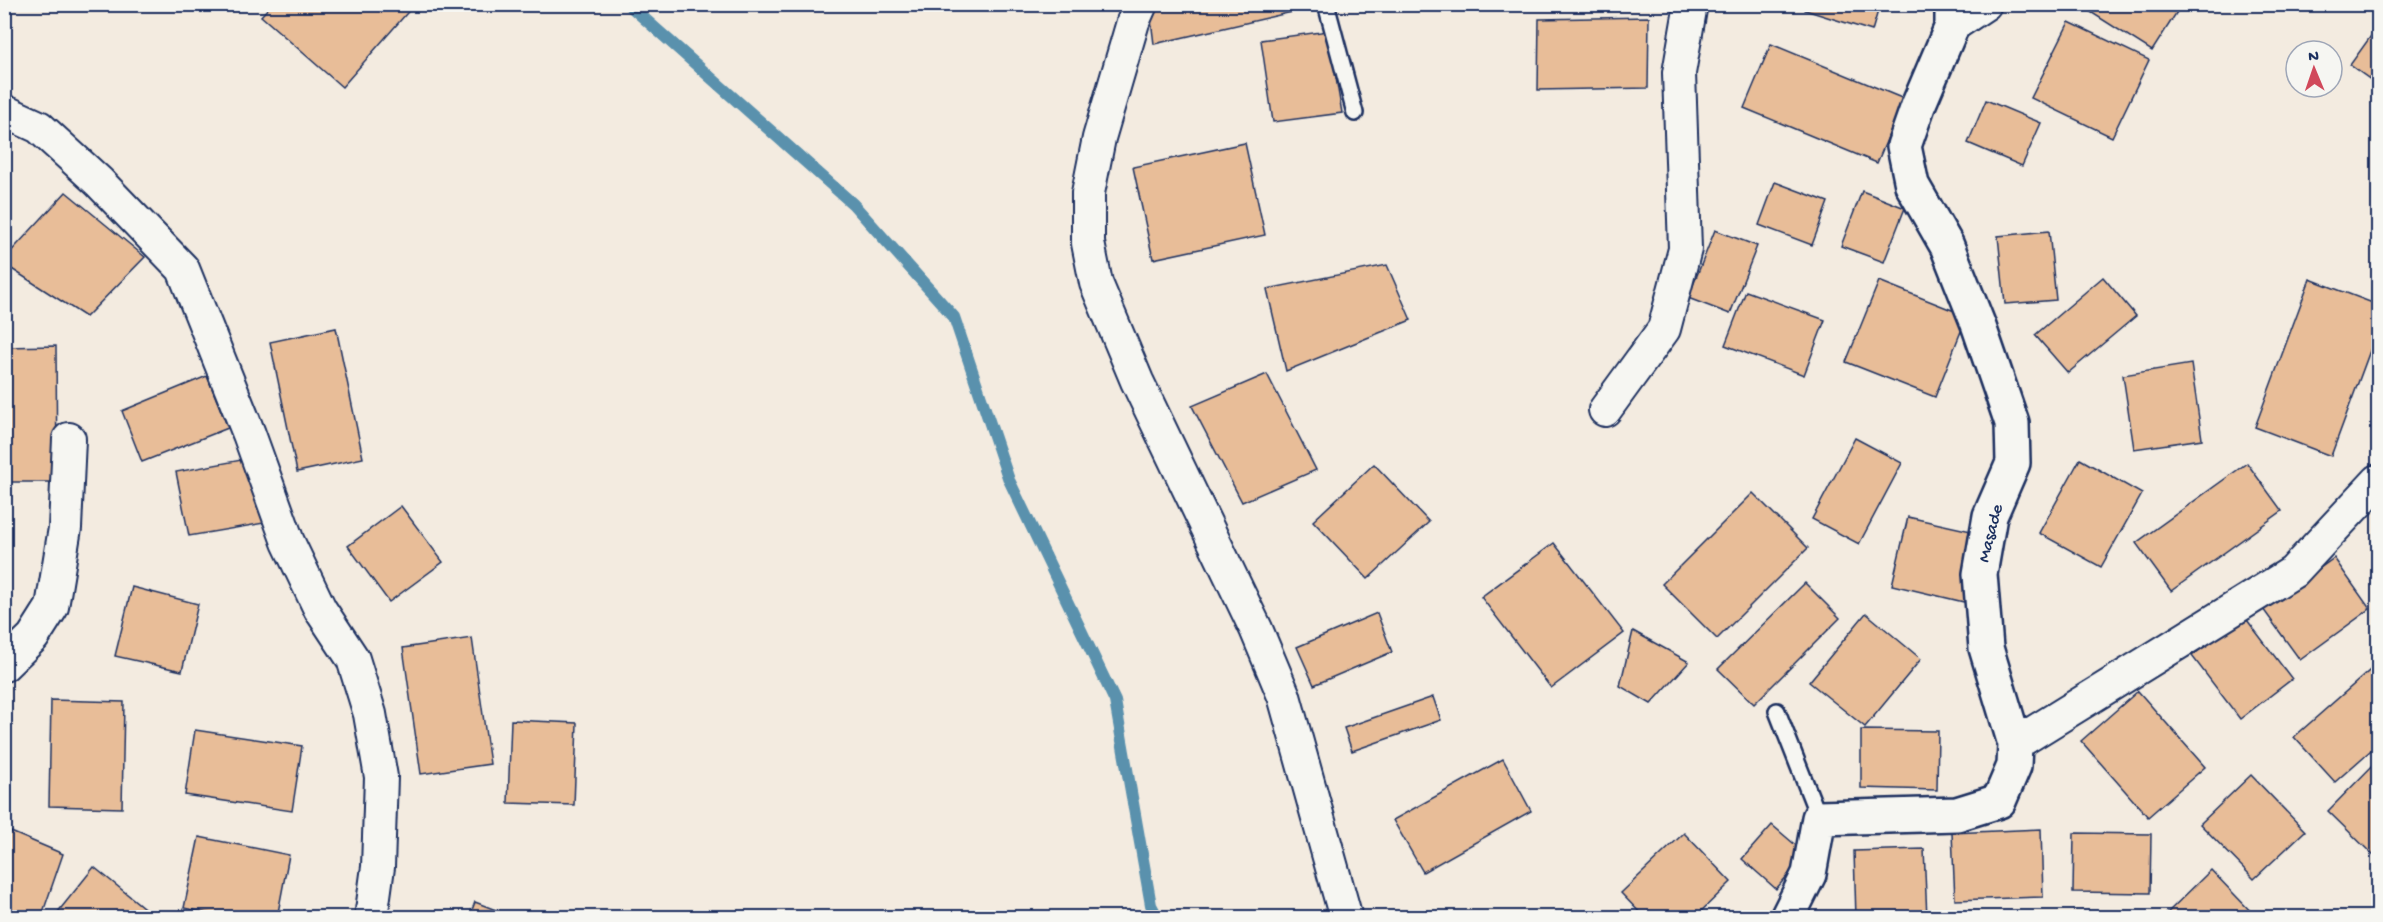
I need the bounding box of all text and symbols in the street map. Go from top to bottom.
north arrow [2284,39,2344,99]
text: N [2308,48,2320,67]
street label: Masade [1974,502,2009,565]

